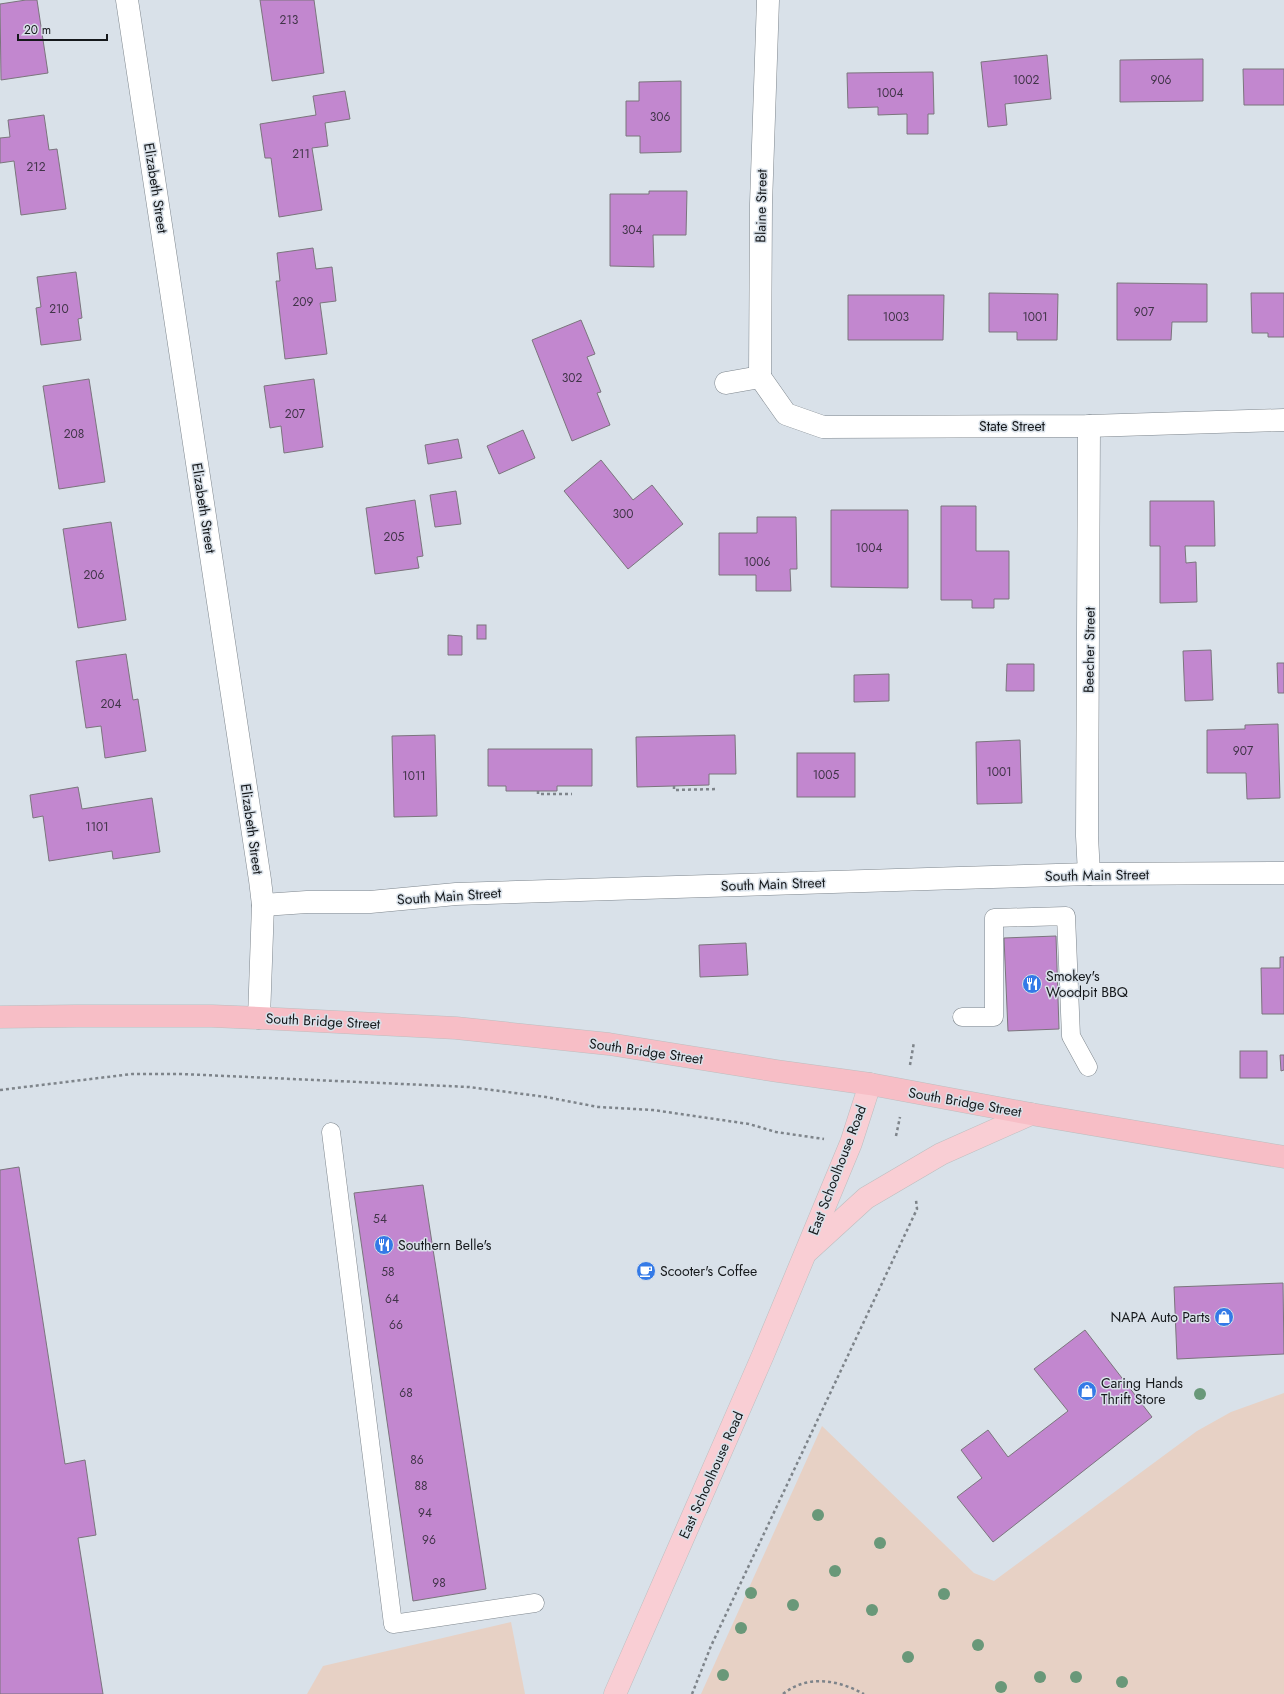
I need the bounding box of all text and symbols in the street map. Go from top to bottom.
house number: 213 [280,11,299,29]
scale bar [18,16,107,42]
text: 20 m [24,21,51,39]
house number: 1002 [1013,71,1039,89]
house number: 906 [1150,71,1172,89]
house number: 1004 [877,84,903,102]
house number: 306 [650,108,670,126]
street label: Elizabeth Street [139,141,173,235]
house number: 211 [292,145,310,163]
house number: 212 [26,158,46,176]
street label: Blaine Street [750,168,772,243]
house number: 304 [622,221,642,239]
house number: 209 [293,293,314,311]
house number: 210 [49,300,69,318]
house number: 907 [1134,303,1155,321]
house number: 1003 [883,308,910,326]
house number: 1001 [1022,308,1048,326]
house number: 302 [562,369,582,387]
house number: 207 [285,405,306,423]
street label: State Street [979,416,1046,436]
house number: 208 [64,425,84,443]
street label: Elizabeth Street [187,461,221,555]
house number: 300 [613,505,633,523]
house number: 205 [384,528,405,546]
house number: 1004 [856,539,882,557]
house number: 1006 [744,553,770,571]
house number: 206 [84,566,105,584]
street label: Beecher Street [1078,606,1100,693]
house number: 204 [100,695,122,713]
house number: 907 [1233,742,1254,760]
house number: 1001 [986,763,1012,781]
house number: 1005 [813,766,840,784]
house number: 1011 [402,767,426,785]
street label: Elizabeth Street [236,782,268,876]
house number: 1101 [85,818,109,836]
street label: South Main Street [1045,864,1150,886]
street label: South Main Street [721,872,826,896]
street label: South Main Street [396,882,502,910]
place label: Smokey's Woodpit BBQ [1046,966,1129,1002]
restaurant icon: Smokey's Woodpit BBQ [1021,973,1043,995]
street label: South Bridge Street [265,1008,381,1034]
street label: South Bridge Street [588,1033,705,1069]
street label: South Bridge Street [907,1082,1024,1122]
street label: East Schoolhouse Road [803,1102,871,1238]
house number: 54 [373,1210,387,1228]
restaurant icon: Southern Belle's [373,1234,395,1256]
place label: Southern Belle's [398,1235,492,1255]
cafe icon: Scooter's Coffee [635,1260,657,1282]
place label: Scooter's Coffee [660,1261,757,1281]
house number: 58 [381,1263,395,1281]
house number: 64 [385,1290,399,1308]
shop icon: NAPA Auto Parts [1213,1306,1235,1328]
place label: NAPA Auto Parts [1110,1307,1210,1327]
house number: 66 [389,1316,403,1334]
place label: Caring Hands Thrift Store [1101,1373,1183,1409]
shop icon: Caring Hands Thrift Store [1076,1380,1098,1402]
house number: 68 [399,1384,413,1402]
street label: East Schoolhouse Road [674,1408,748,1542]
house number: 86 [410,1451,424,1469]
house number: 88 [414,1477,428,1495]
house number: 94 [418,1504,432,1522]
house number: 96 [422,1531,436,1549]
house number: 98 [432,1574,446,1592]

